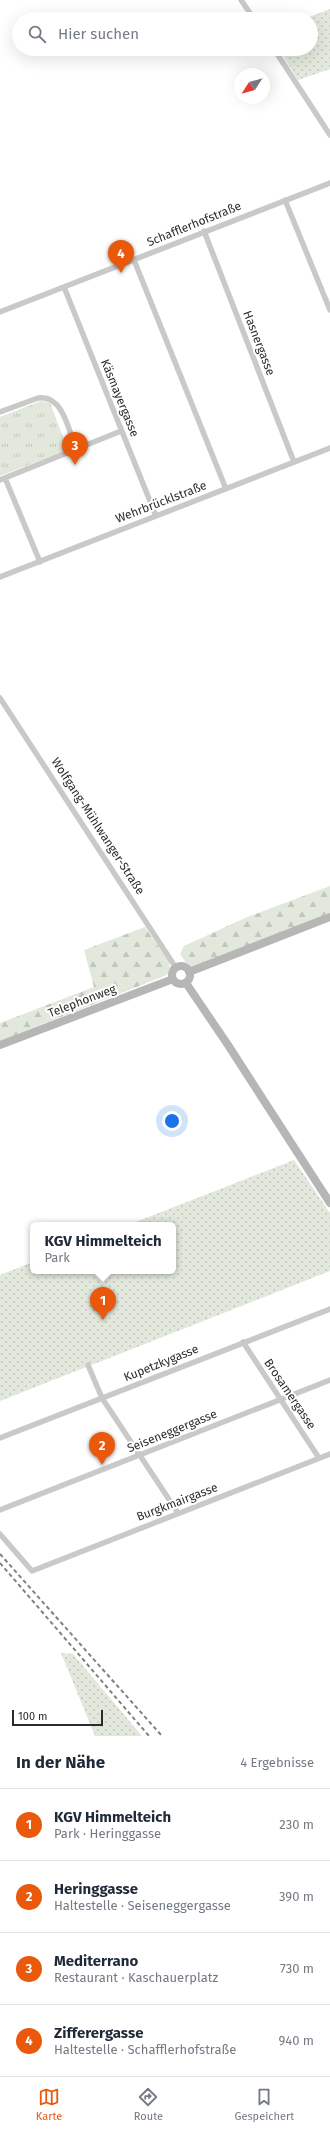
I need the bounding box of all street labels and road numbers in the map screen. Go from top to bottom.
street label: Schafflerhofstraße [145,199,243,249]
street label: Hasnergasse [240,309,278,377]
street label: Käsmayergasse [98,357,142,439]
street label: Wehrbrücklstraße [113,478,209,526]
street label: Wolfgang-Mühlwanger-Straße [49,755,147,897]
street label: Telephonweg [46,981,119,1020]
street label: Kupetzkygasse [122,1342,200,1384]
street label: Brosamergasse [261,1356,319,1432]
street label: Seiseneggergasse [125,1407,219,1455]
street label: Burgkmairgasse [134,1480,220,1524]

